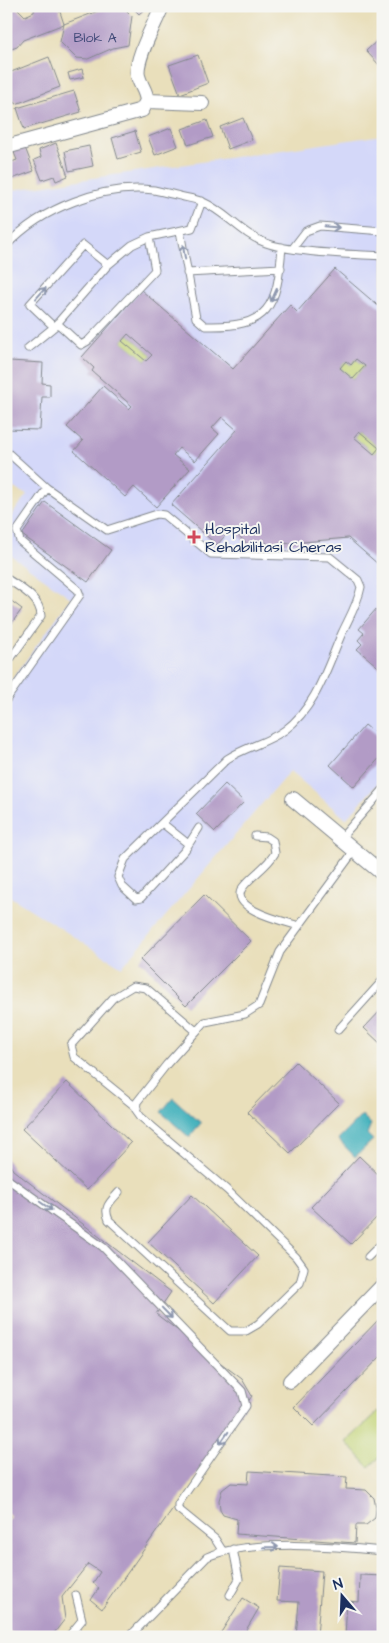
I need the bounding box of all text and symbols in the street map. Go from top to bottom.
house number: Blok A [73,28,117,48]
one-way arrow [324,222,340,232]
one-way arrow [178,245,188,261]
one-way arrow [35,286,47,299]
one-way arrow [269,287,279,302]
place label: Hospital Rehabilitasi Cheras [205,518,342,558]
marker: Hospital Rehabilitasi Cheras [187,530,201,544]
one-way arrow [39,1201,53,1211]
one-way arrow [161,1307,173,1320]
one-way arrow [219,1431,229,1445]
one-way arrow [262,1542,279,1552]
north arrow [316,1570,366,1620]
text: N [331,1574,346,1596]

